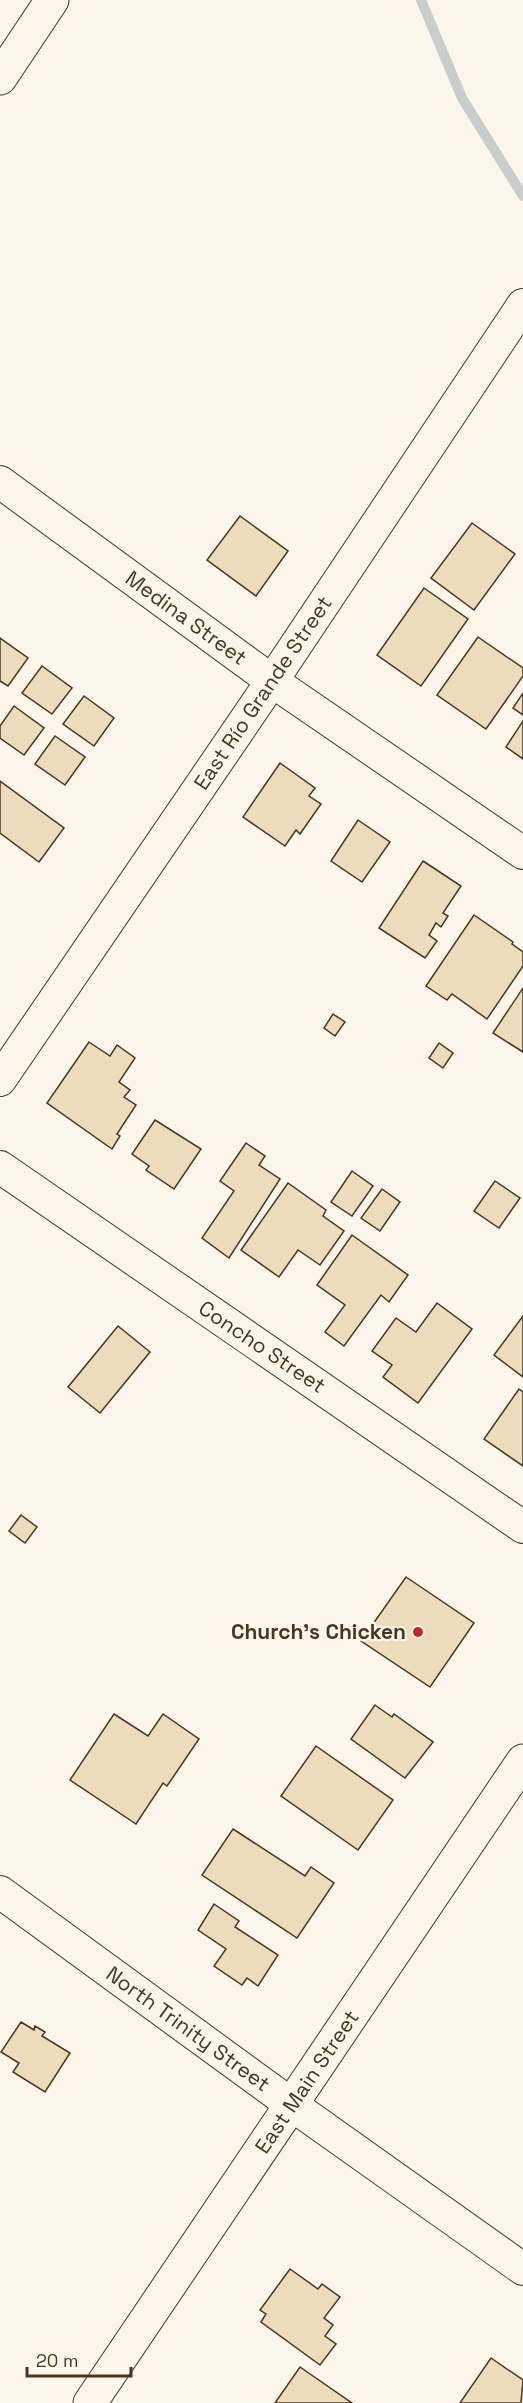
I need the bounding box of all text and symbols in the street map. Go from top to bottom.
street label: Medina Street [120,564,252,671]
street label: East Río Grande Street [188,591,338,795]
street label: Concho Street [194,1294,331,1399]
place label: Church's Chicken [231,1618,406,1645]
marker: Church's Chicken [411,1625,425,1639]
street label: North Trinity Street [101,1960,276,2097]
street label: East Main Street [249,2005,365,2159]
scale bar [27,2340,130,2378]
text: 20 m [36,2349,79,2372]

